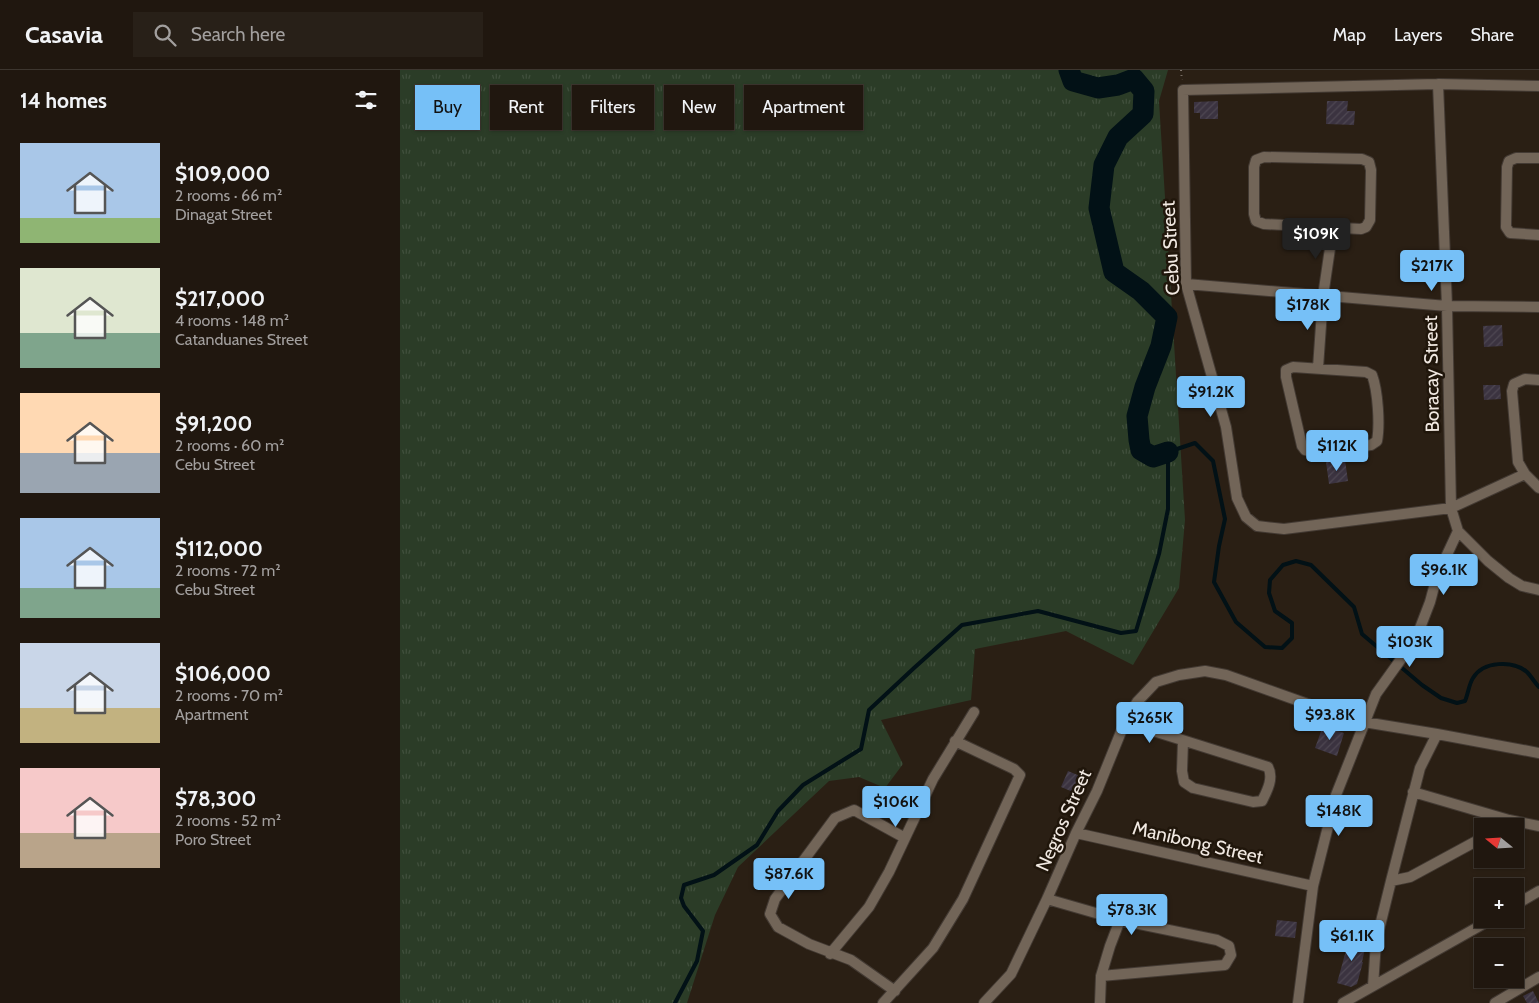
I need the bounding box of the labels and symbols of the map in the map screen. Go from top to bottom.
street label: Cebu Street [1157,199,1184,296]
pin: $109K [1281,218,1351,260]
pin: $217K [1397,250,1467,292]
pin: $178K [1273,288,1343,331]
street label: Boracay Street [1419,315,1444,433]
pin: $91.2K [1170,376,1252,418]
pin: $112K [1302,430,1372,472]
pin: $96.1K [1403,554,1485,596]
pin: $103K [1375,626,1445,668]
pin: $93.8K [1289,698,1371,741]
pin: $265K [1115,702,1185,744]
street label: Negros Street [1031,765,1096,875]
pin: $106K [861,786,931,828]
pin: $148K [1304,794,1374,837]
street label: Manibong Street [1130,816,1266,869]
north arrow [1474,818,1524,868]
pin: $87.6K [748,858,830,900]
pin: $78.3K [1091,894,1173,936]
pin: $61.1K [1311,920,1393,962]

